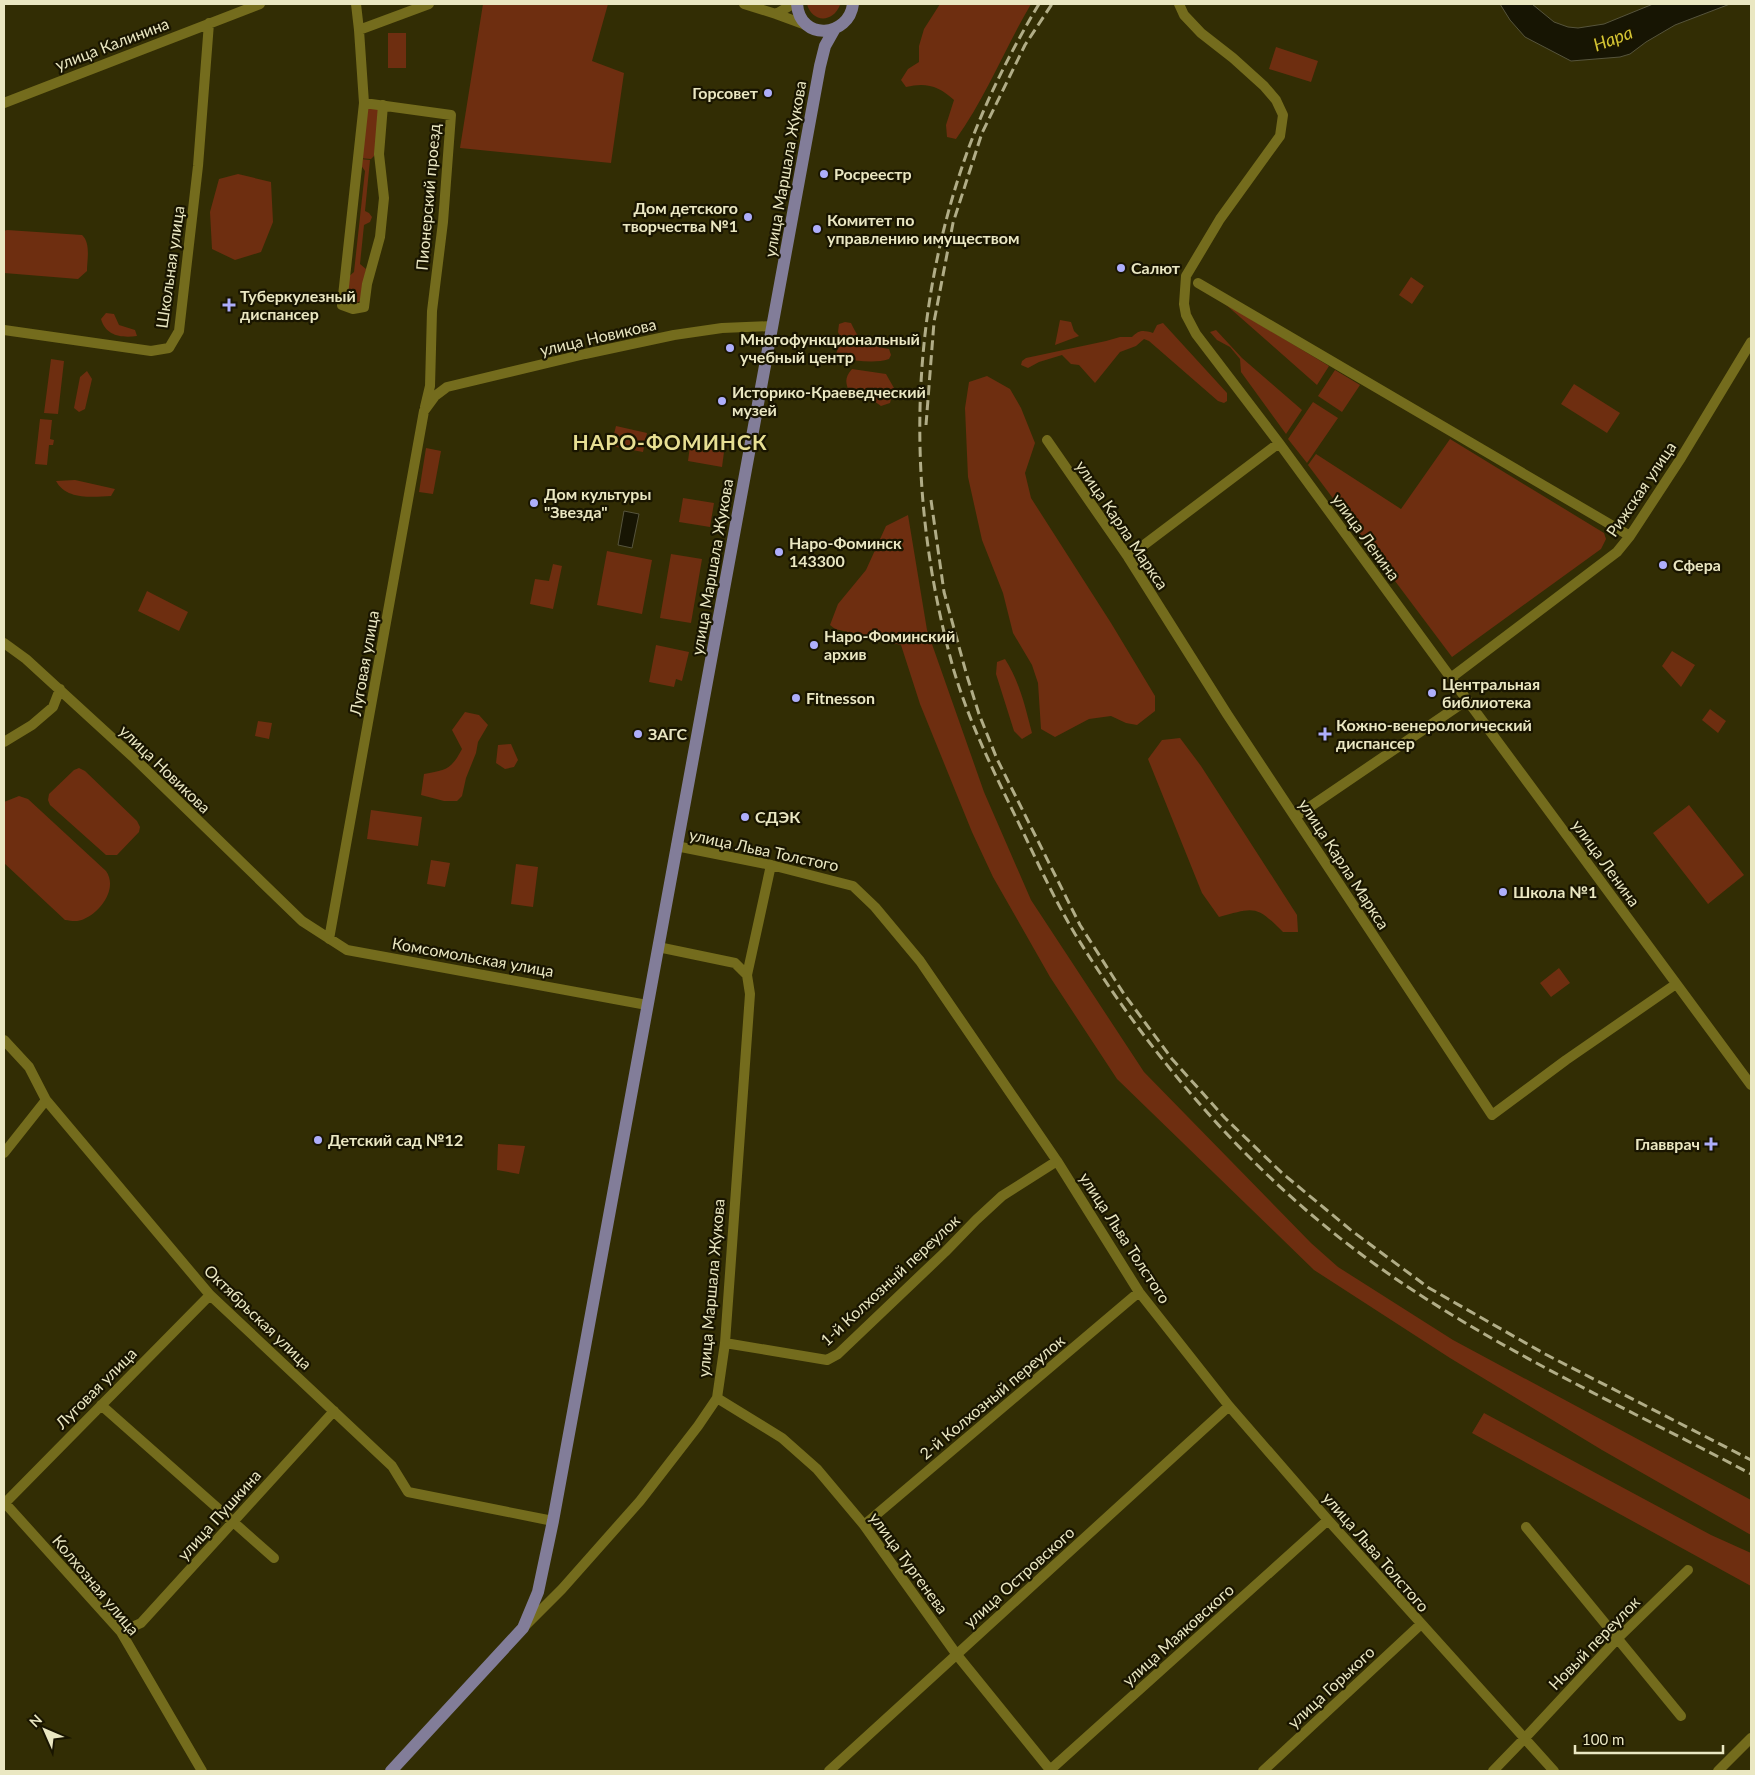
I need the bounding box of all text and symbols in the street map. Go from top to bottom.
street label: улица Калинина [52,13,171,74]
water label: Нара [1590,21,1635,56]
street label: улица Маршала Жукова [760,79,809,259]
place label: Горсовет [692,83,759,102]
marker: Горсовет [762,87,774,99]
street label: Пионерский проезд [412,123,443,271]
place label: Росреестр [834,164,912,183]
marker: Росреестр [818,168,830,180]
place label: Дом детского творчества №1 [622,198,738,235]
street label: Школьная улица [151,204,188,329]
place label: Комитет по управлению имуществом [827,210,1019,247]
marker: Дом детского творчества №1 [742,211,754,223]
marker: Комитет по управлению имуществом [811,223,823,235]
place label: Салют [1131,258,1181,277]
marker: Салют [1115,262,1127,274]
place label: Туберкулезный диспансер [240,286,356,323]
marker: Туберкулезный диспансер [222,298,236,312]
street label: улица Новикова [538,314,658,359]
place label: Многофункциональный учебный центр [740,329,920,366]
marker: Многофункциональный учебный центр [724,342,736,354]
place label: Историко-Краеведческий музей [732,382,926,419]
marker: Историко-Краеведческий музей [716,395,728,407]
district label: НАРО-ФОМИНСК [572,429,768,454]
street label: Рижская улица [1602,438,1679,540]
street label: улица Карла Маркса [1072,457,1173,593]
street label: улица Маршала Жукова [687,477,736,657]
place label: Дом культуры "Звезда" [544,484,651,521]
street label: улица Ленина [1329,490,1404,584]
marker: Дом культуры "Звезда" [528,497,540,509]
place label: Наро-Фоминск 143300 [789,533,902,570]
marker: Наро-Фоминск 143300 [773,546,785,558]
place label: Сфера [1673,555,1721,574]
marker: Сфера [1657,559,1669,571]
street label: Луговая улица [345,609,382,718]
place label: Наро-Фоминский архив [824,626,955,663]
marker: Наро-Фоминский архив [808,639,820,651]
place label: Центральная библиотека [1442,674,1540,711]
marker: Центральная библиотека [1426,687,1438,699]
place label: Fitnesson [806,688,875,707]
marker: Fitnesson [790,692,802,704]
place label: Кожно-венерологический диспансер [1336,715,1532,752]
street label: улица Новикова [116,721,215,817]
place label: ЗАГС [648,724,688,743]
marker: Кожно-венерологический диспансер [1318,727,1332,741]
marker: ЗАГС [632,728,644,740]
street label: улица Карла Маркса [1295,795,1394,932]
place label: СДЭК [755,807,801,826]
marker: СДЭК [739,811,751,823]
street label: улица Ленина [1569,816,1644,910]
street label: улица Льва Толстого [688,824,841,875]
place label: Школа №1 [1513,882,1597,901]
marker: Школа №1 [1497,886,1509,898]
street label: Комсомольская улица [391,933,555,980]
place label: Детский сад №12 [328,1130,463,1149]
marker: Детский сад №12 [312,1134,324,1146]
place label: Главврач [1635,1134,1700,1153]
marker: Главврач [1704,1137,1718,1151]
street label: улица Льва Толстого [1076,1169,1175,1307]
street label: улица Маршала Жукова [693,1198,728,1378]
street label: 1-й Колхозный переулок [816,1210,964,1349]
street label: Октябрьская улица [201,1260,316,1373]
street label: 2-й Колхозный переулок [915,1330,1069,1463]
street label: Луговая улица [51,1343,140,1433]
street label: улица Пушкина [173,1465,264,1564]
street label: улица Льва Толстого [1319,1488,1434,1615]
street label: улица Тургенева [866,1508,953,1617]
street label: улица Островского [959,1522,1078,1631]
street label: Колхозная улица [49,1531,144,1639]
street label: улица Маяковского [1118,1580,1237,1690]
street label: Новый переулок [1544,1591,1644,1693]
street label: улица Горького [1283,1642,1378,1732]
north arrow [20,1705,70,1755]
text: N [26,1711,45,1730]
scale bar [1575,1722,1722,1754]
text: 100 m [1582,1730,1624,1748]

